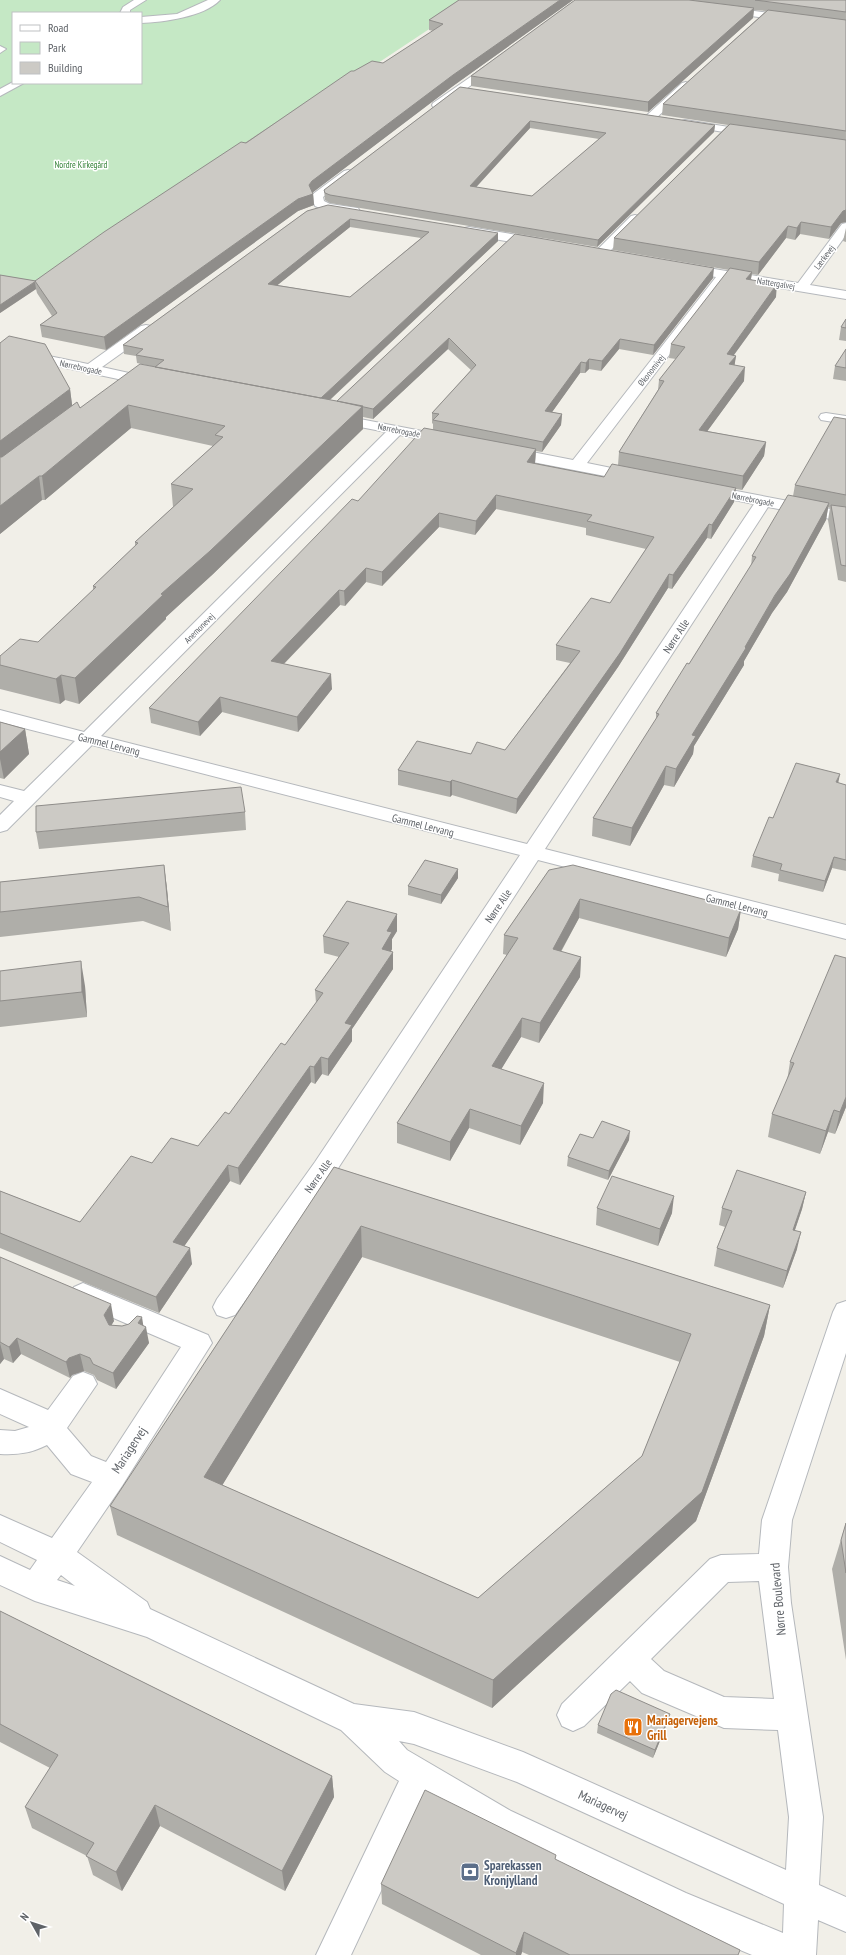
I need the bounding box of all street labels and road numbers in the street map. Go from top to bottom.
street label: Lærkevej [811,242,838,272]
street label: Nattergalvej [756,275,796,292]
street label: Økonomivej [635,352,668,389]
street label: Nørrebrogade [59,357,103,377]
street label: Nørrebrogade [377,421,421,440]
street label: Nørrebrogade [731,490,775,509]
street label: Anemonevej [182,611,217,646]
street label: Nørre Alle [660,616,693,656]
street label: Gammel Lervang [77,730,142,759]
street label: Gammel Lervang [391,811,456,840]
street label: Nørre Alle [482,886,515,926]
street label: Gammel Lervang [705,891,770,920]
street label: Nørre Alle [301,1156,335,1196]
street label: Mariagervej [107,1423,151,1477]
street label: Nørre Boulevard [766,1562,790,1636]
street label: Mariagervej [575,1786,631,1824]

